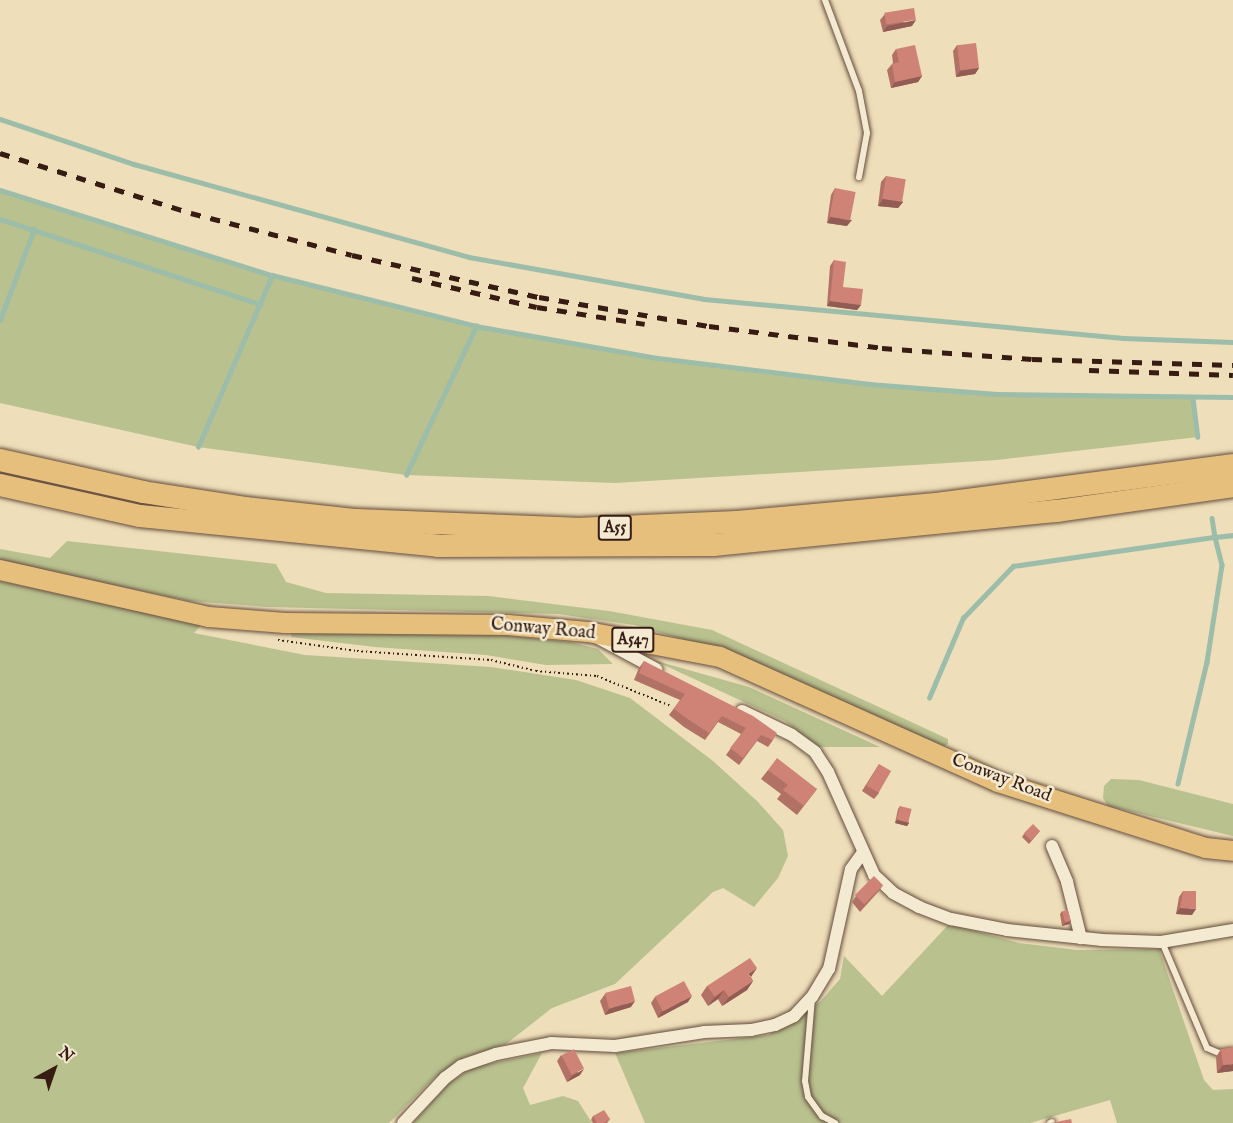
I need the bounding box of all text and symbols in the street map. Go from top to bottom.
road number: A55 [597,515,633,541]
street label: Conway Road [490,615,596,645]
road number: A547 [610,627,656,653]
street label: Conway Road [948,750,1054,808]
north arrow [24,1039,84,1099]
text: N [54,1043,77,1067]

